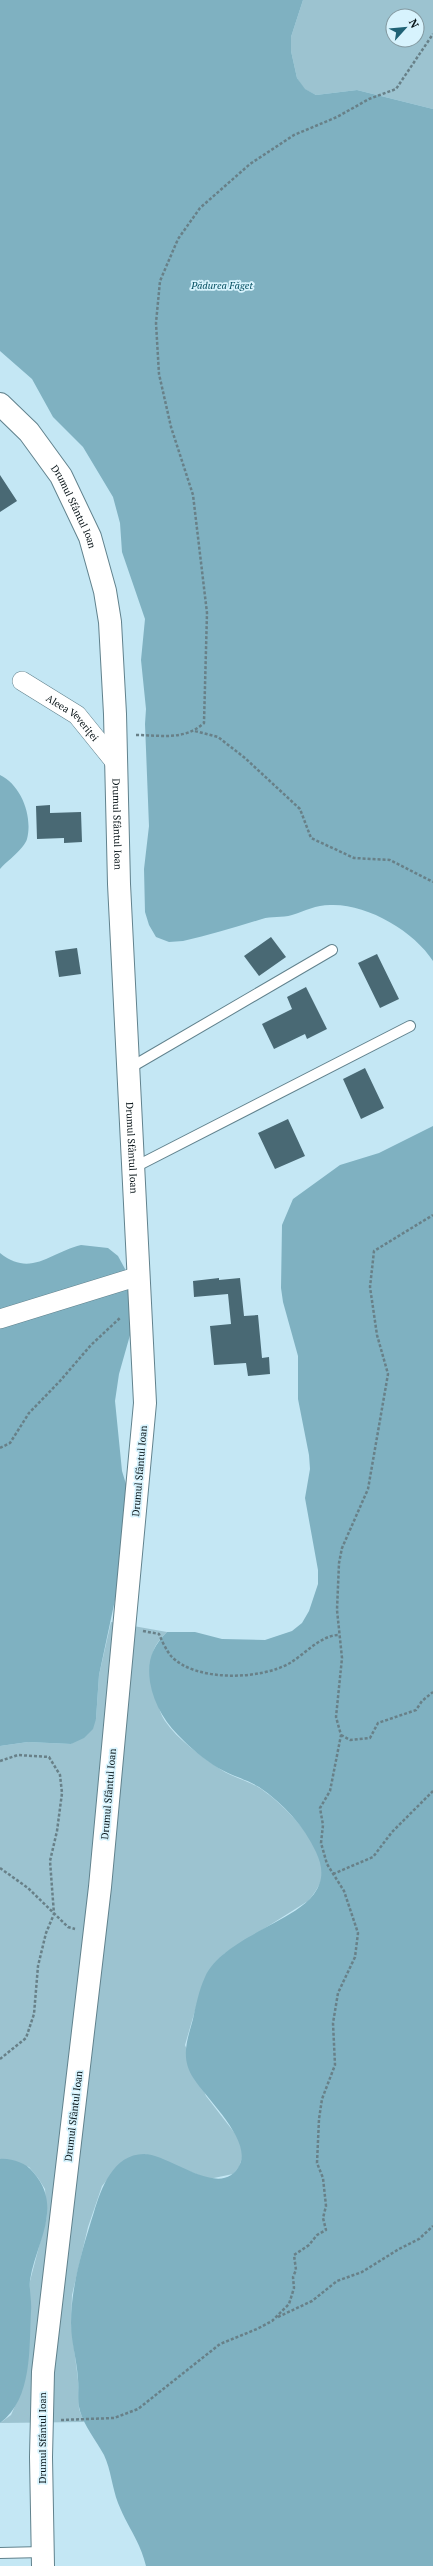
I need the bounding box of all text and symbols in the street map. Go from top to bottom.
north arrow [385,8,425,48]
text: N [406,17,422,31]
park label: Pădurea Făget [190,279,253,292]
street label: Drumul Sfântul Ioan [48,462,99,550]
street label: Aleea Veveriței [44,692,102,744]
street label: Drumul Sfântul Ioan [110,778,125,870]
street label: Drumul Sfântul Ioan [123,1102,140,1194]
street label: Drumul Sfântul Ioan [129,1425,150,1517]
street label: Drumul Sfântul Ioan [98,1748,119,1840]
street label: Drumul Sfântul Ioan [61,2070,86,2162]
street label: Drumul Sfântul Ioan [36,2392,49,2484]

